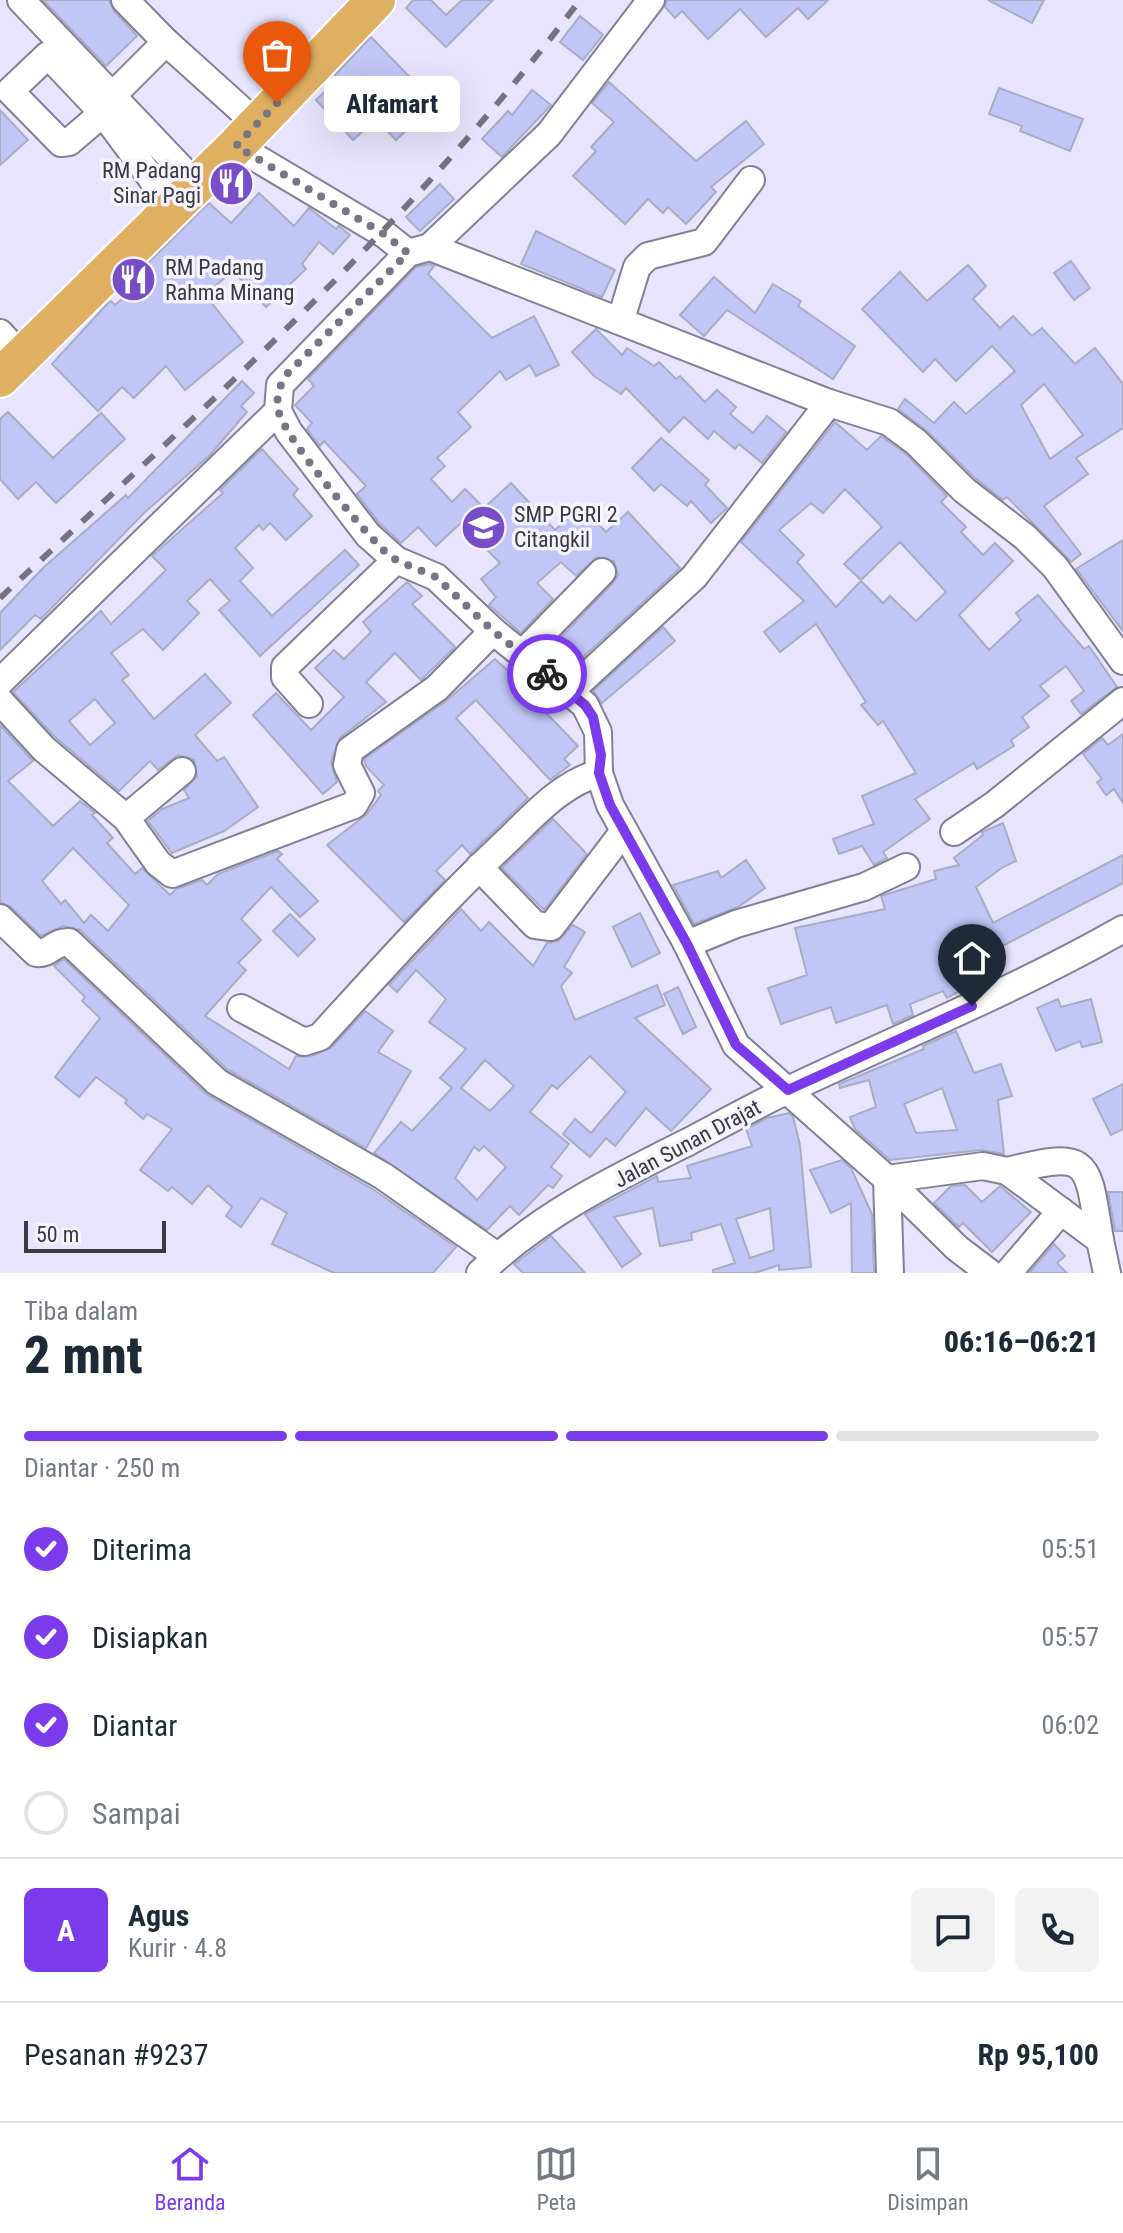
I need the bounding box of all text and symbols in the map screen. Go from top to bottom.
pin [243,21,311,103]
icon: bag [255,33,299,77]
callout: Alfamart [325,75,461,131]
text: Alfamart [346,89,438,119]
place label: RM Padang Sinar Pagi [102,158,201,208]
restaurant icon: RM Padang Sinar Pagi [208,159,256,207]
place label: RM Padang Rahma Minang [165,255,294,305]
restaurant icon: RM Padang Rahma Minang [110,256,158,304]
place label: SMP PGRI 2 Citangkil [514,502,618,552]
school or university icon: SMP PGRI 2 Citangkil [459,503,507,551]
courier [507,634,587,714]
icon: bike [525,652,569,696]
pin [938,924,1006,1006]
icon: home [950,936,994,980]
street label: Jalan Sunan Drajat [610,1094,765,1193]
scale bar [24,1217,166,1253]
text: 50 m [36,1222,79,1247]
text: Tiba dalam [24,1296,138,1326]
text: 06:16–06:21 [944,1324,1099,1359]
text: 2 mnt [24,1325,143,1386]
text: Diantar · 250 m [24,1453,180,1483]
icon: check [24,1527,68,1571]
text: Diterima [92,1532,192,1567]
text: 05:51 [1042,1534,1099,1564]
icon: check [24,1615,68,1659]
text: Disiapkan [92,1620,208,1655]
text: 05:57 [1042,1622,1099,1652]
icon: check [24,1703,68,1747]
text: Diantar [92,1708,177,1743]
text: 06:02 [1042,1710,1099,1740]
text: Sampai [92,1796,181,1831]
button: chat [911,1888,995,1972]
button: phone [1015,1888,1099,1972]
text: Agus [128,1898,189,1933]
text: A [57,1913,75,1948]
text: Kurir · 4.8 [128,1933,227,1963]
text: Pesanan #9237 [24,2037,209,2072]
text: Rp 95,100 [977,2037,1099,2072]
tab: Beranda [154,2142,226,2215]
tab: Peta [534,2142,578,2215]
tab: Disimpan [887,2142,969,2215]

